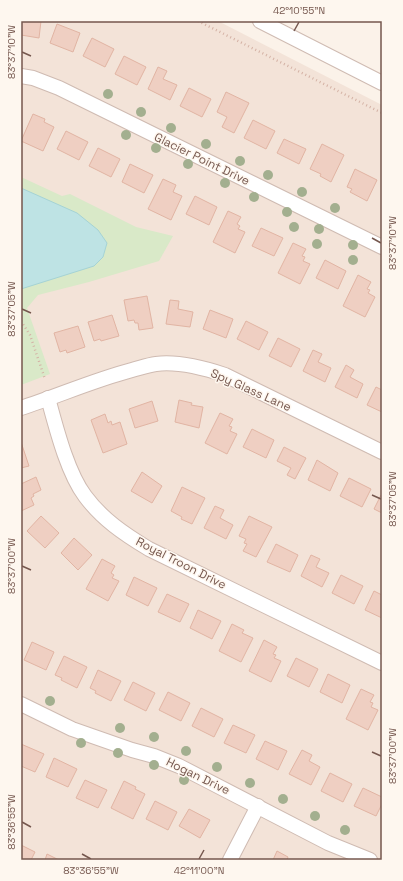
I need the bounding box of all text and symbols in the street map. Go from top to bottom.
text: 42°10'55"N [273,4,325,17]
text: 83°37'10"W [5,25,18,79]
street label: Glacier Point Drive [152,129,252,189]
text: 83°37'10"W [386,216,399,270]
text: 83°37'05"W [5,281,18,337]
street label: Spy Glass Lane [208,365,294,415]
text: 83°37'05"W [386,471,399,527]
street label: Royal Troon Drive [133,533,229,593]
text: 83°37'00"W [5,538,18,594]
text: 83°37'00"W [386,728,399,784]
street label: Hogan Drive [163,754,233,798]
text: 83°36'55"W [5,794,18,850]
text: 83°36'55"W [63,864,119,877]
text: 42°11'00"N [174,864,224,877]

